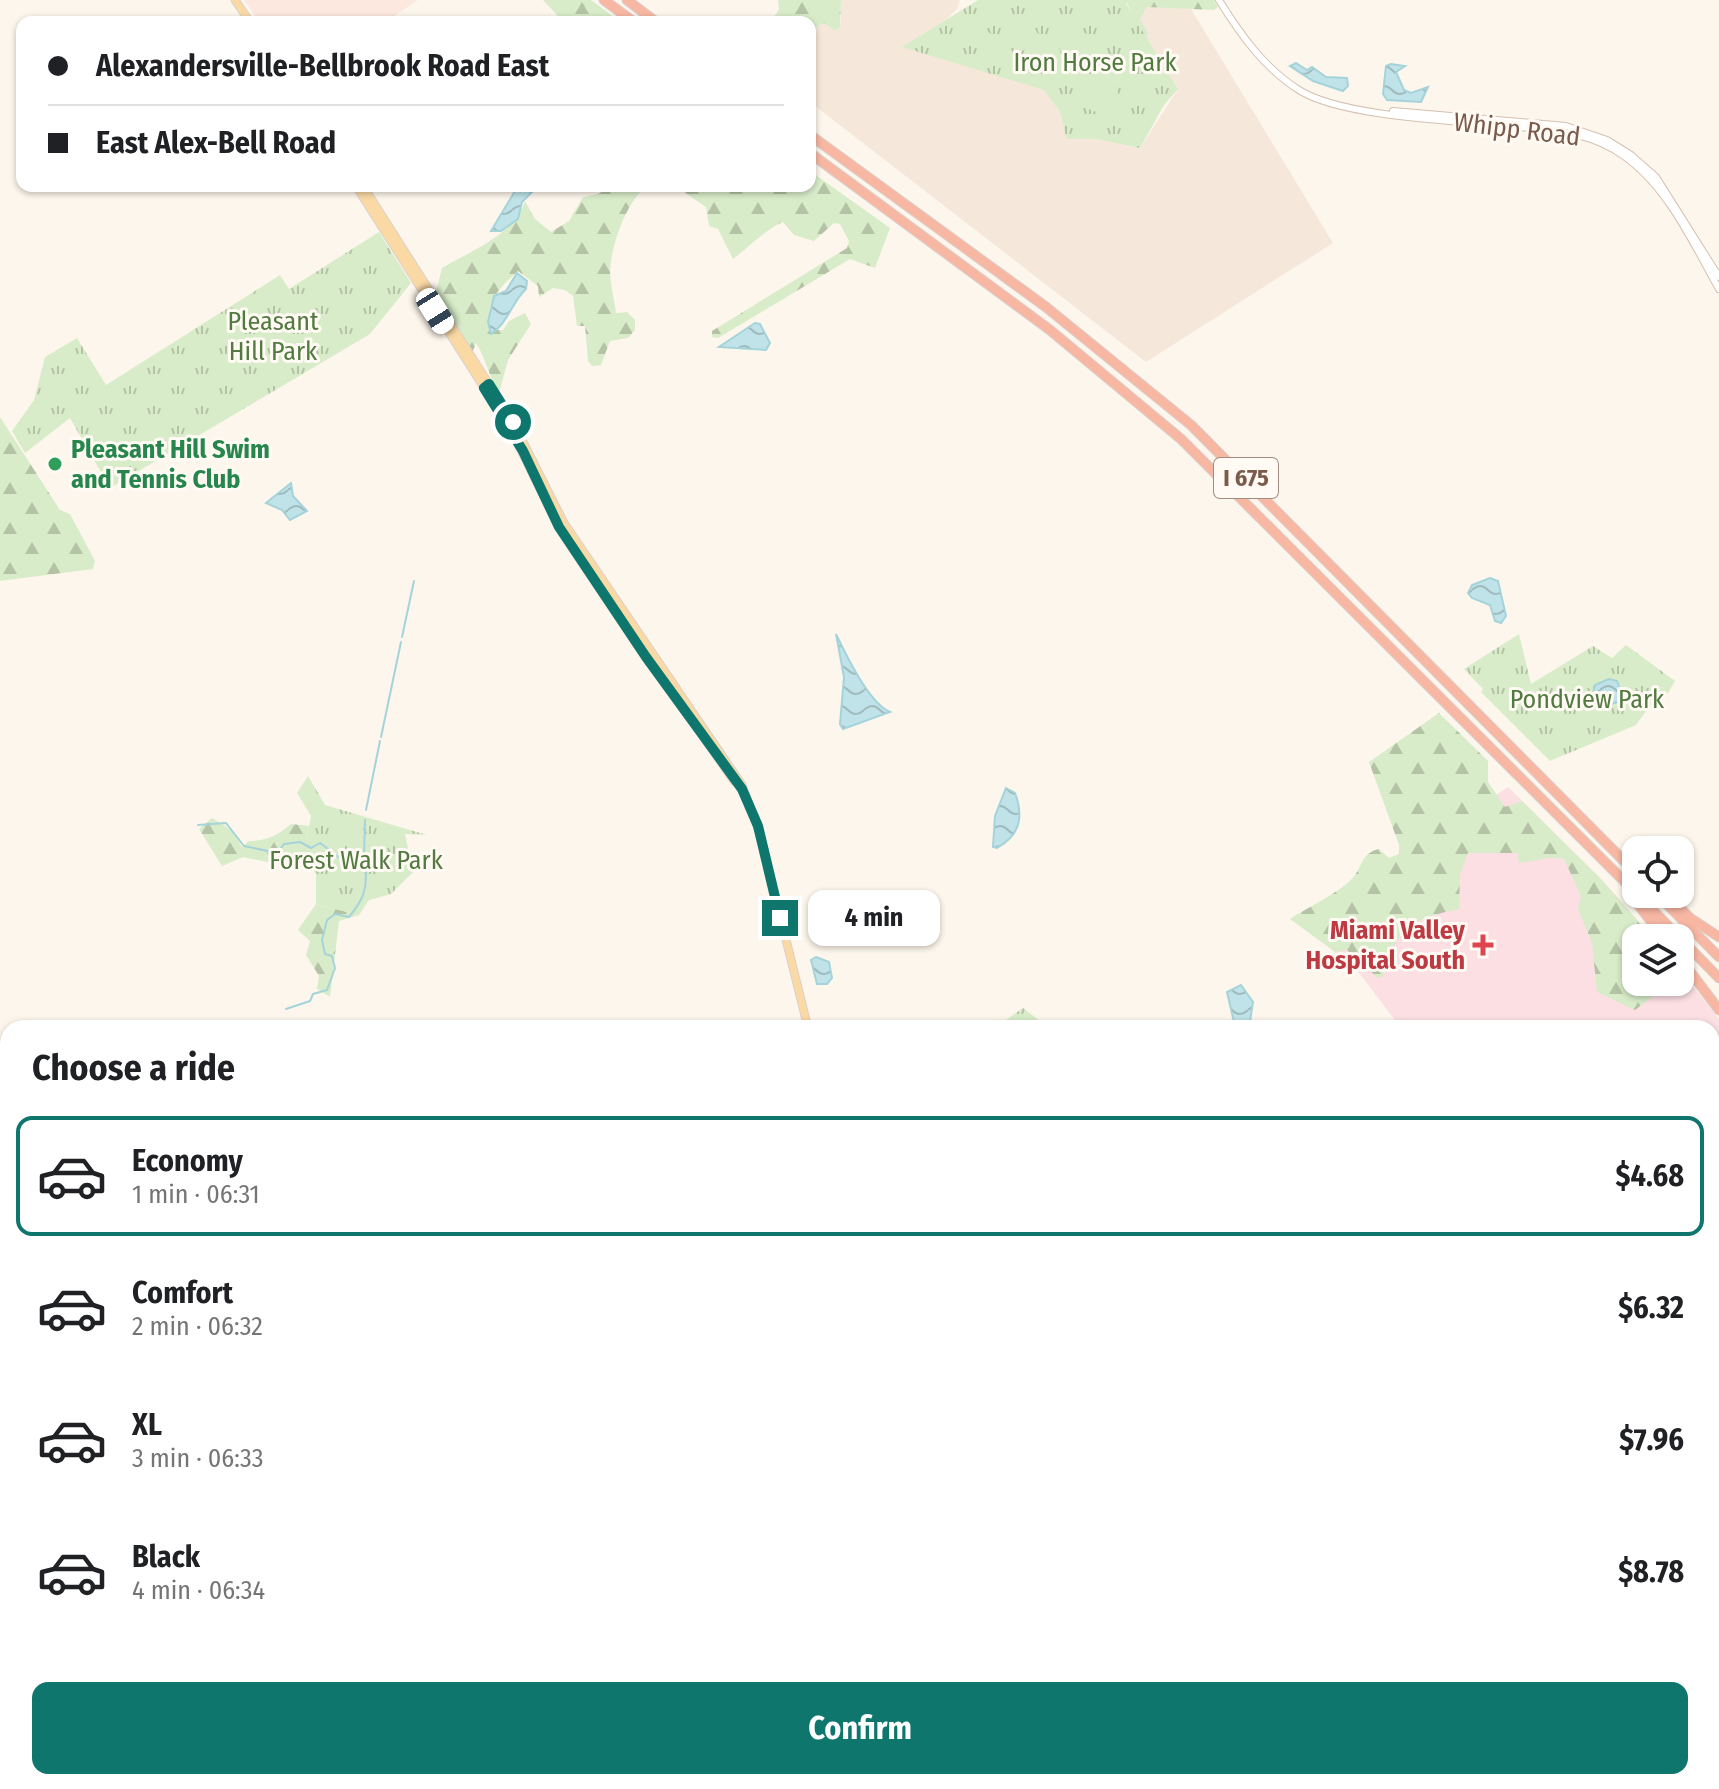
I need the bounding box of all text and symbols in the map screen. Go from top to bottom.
park label: Iron Horse Park [1013,47,1177,78]
text: Alexandersville-Bellbrook Road East [96,48,549,84]
street label: Whipp Road [1452,106,1582,153]
text: East Alex-Bell Road [96,125,336,161]
car [412,284,458,338]
park label: Pleasant Hill Park [227,306,319,367]
route start [495,404,531,440]
place label: Pleasant Hill Swim and Tennis Club [71,434,270,495]
marker: Pleasant Hill Swim and Tennis Club [46,455,64,473]
road number: I 675 [1214,458,1278,498]
park label: Pondview Park [1510,684,1665,715]
map controls [1622,836,1694,996]
button: locate [1622,836,1694,908]
park label: Forest Walk Park [269,845,444,876]
callout: 4 min [808,890,940,946]
route end [762,900,798,936]
text: 4 min [845,902,903,933]
place label: Miami Valley Hospital South [1306,915,1466,976]
button: layers [1622,924,1694,996]
marker: Miami Valley Hospital South [1472,934,1494,956]
text: Choose a ride [32,1046,235,1090]
icon: car [36,1140,108,1212]
text: Economy [132,1143,243,1179]
text: $4.68 [1616,1158,1684,1194]
text: 1 min · 06:31 [132,1179,260,1210]
icon: car [36,1272,108,1344]
text: Comfort [132,1275,233,1311]
text: $6.32 [1618,1290,1684,1326]
text: 2 min · 06:32 [132,1311,263,1342]
icon: car [36,1404,108,1476]
text: XL [132,1407,162,1443]
text: $7.96 [1619,1422,1684,1458]
text: 3 min · 06:33 [132,1443,263,1474]
icon: car [36,1536,108,1608]
text: Black [132,1539,200,1575]
text: $8.78 [1618,1554,1684,1590]
text: 4 min · 06:34 [132,1575,265,1606]
button: Confirm [32,1682,1688,1774]

